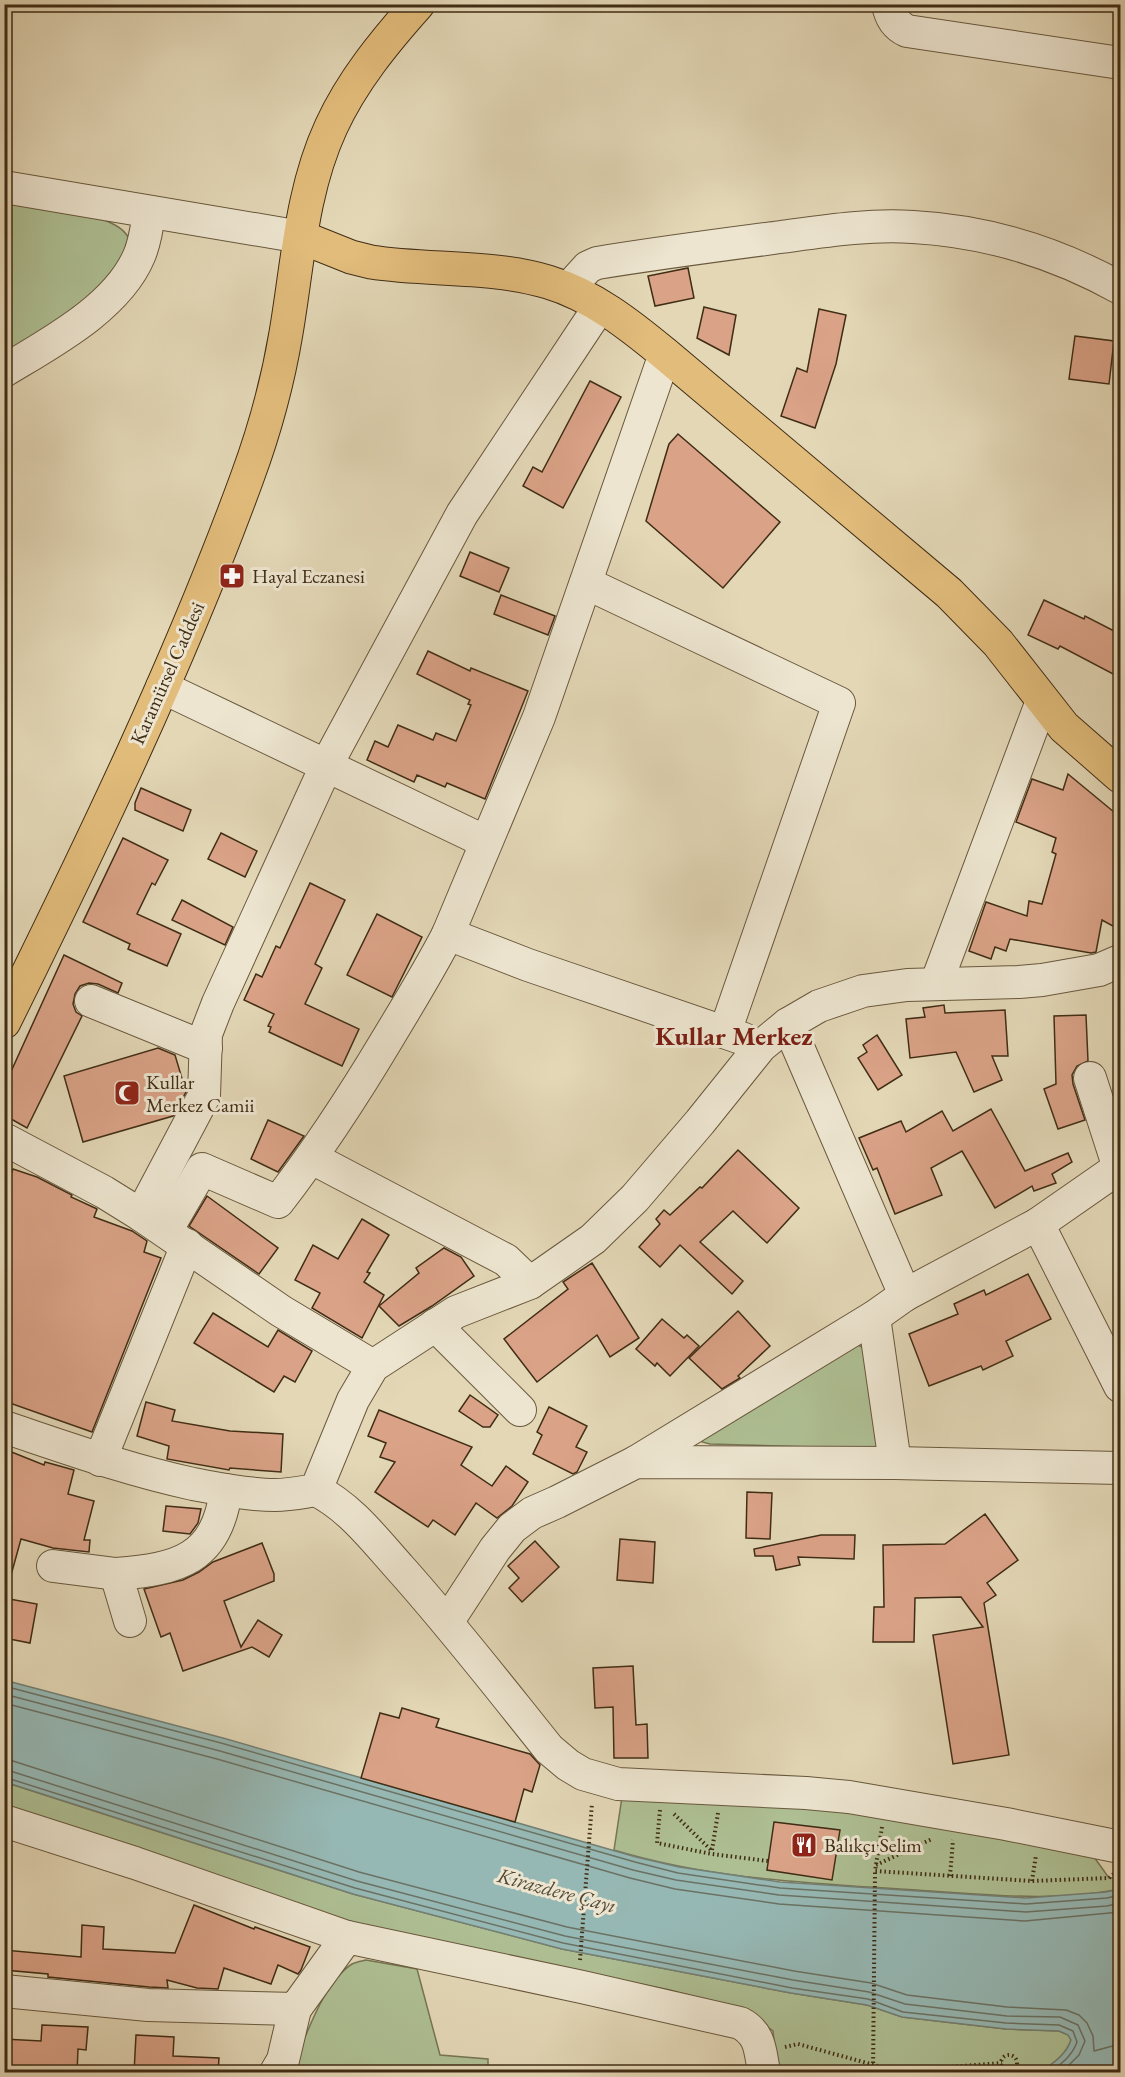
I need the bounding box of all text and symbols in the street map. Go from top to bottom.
pharmacy icon: Hayal Eczanesi [217,561,247,591]
place label: Hayal Eczanesi [252,563,365,589]
street label: Karamürsel Caddesi [124,597,210,748]
district label: Kullar Merkez [655,1019,813,1053]
place label: Kullar Merkez Camii [146,1069,254,1118]
mosque icon: Kullar Merkez Camii [112,1078,142,1108]
restaurant icon: Balıkçı Selim [789,1830,819,1860]
place label: Balıkçı Selim [824,1832,922,1858]
water label: Kirazdere Çayı [494,1861,619,1919]

